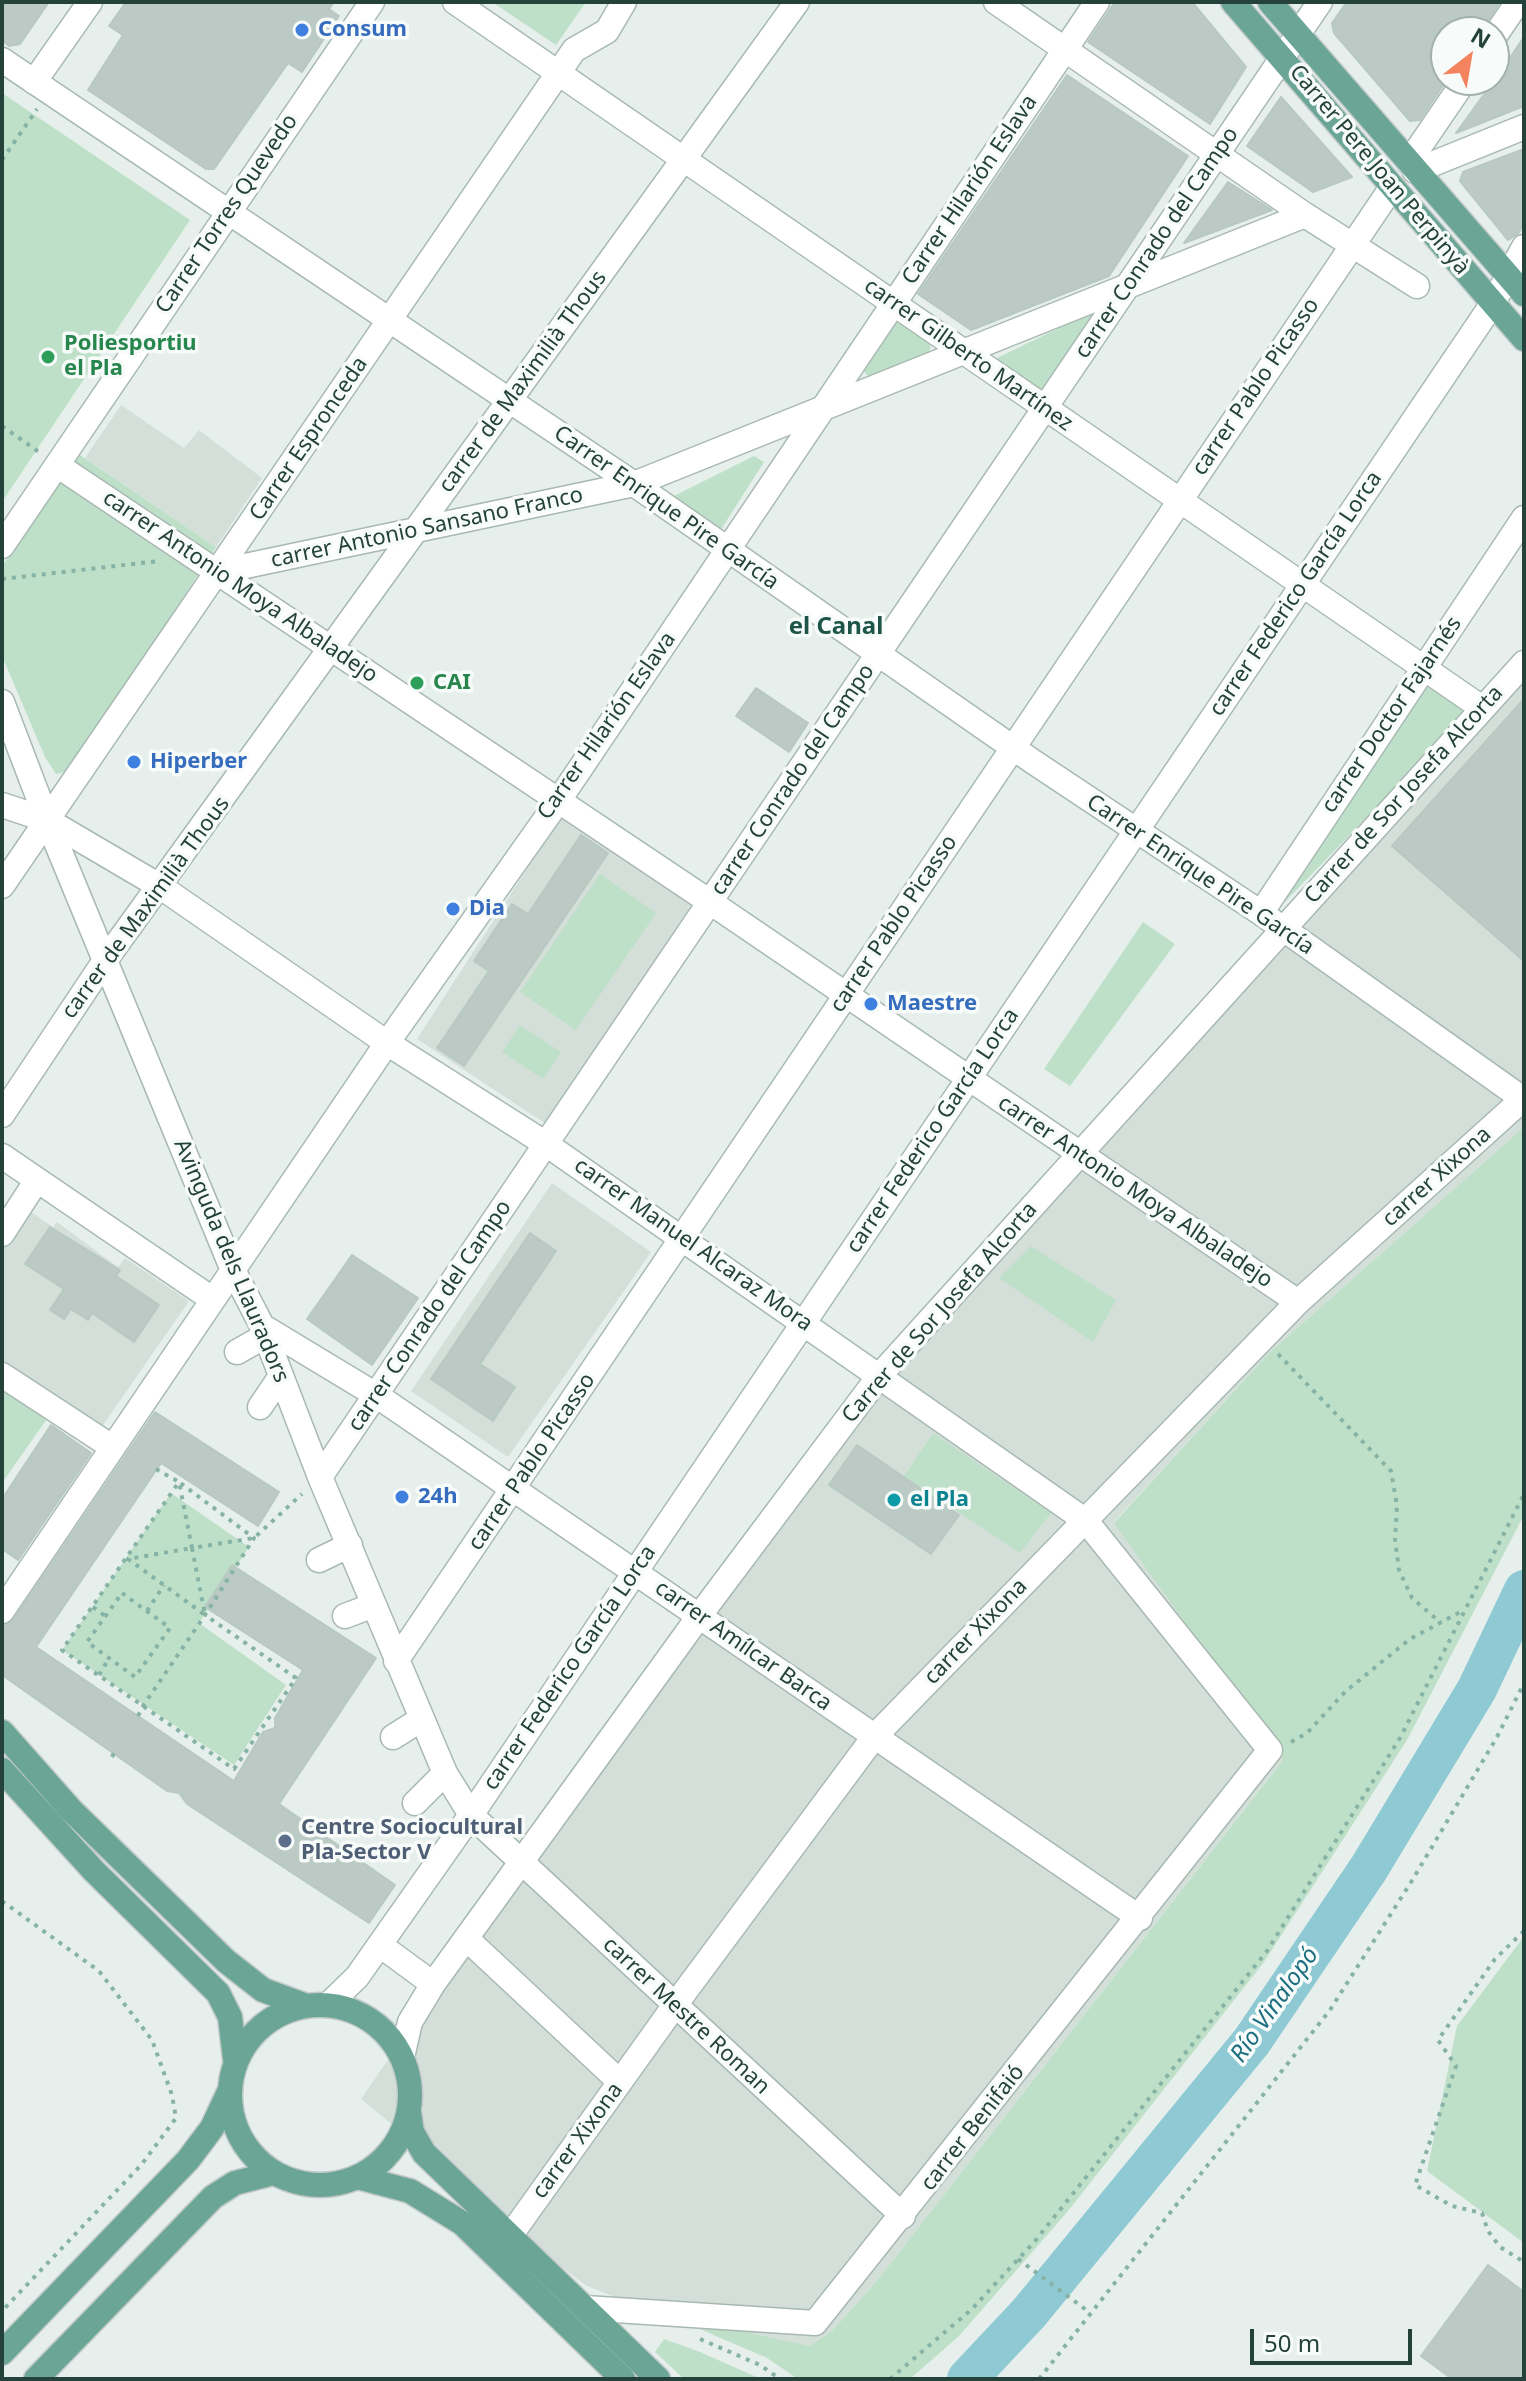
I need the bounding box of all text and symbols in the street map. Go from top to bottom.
north arrow [1430,16,1510,96]
place label: Consum [318,17,407,43]
text: N [1466,20,1497,55]
marker: Consum [293,21,311,39]
street label: Carrer Pere Joan Perpinyà [1283,60,1475,280]
street label: Carrer Hilarión Eslava [897,90,1043,290]
street label: Carrer Torres Quevedo [150,109,304,319]
street label: carrer Conrado del Campo [1070,122,1244,364]
street label: carrer de Maximilià Thous [434,266,612,498]
street label: carrer Gilberto Martínez [859,273,1077,437]
street label: carrer Pablo Picasso [1187,293,1325,481]
place label: Poliesportiu el Pla [64,331,197,382]
marker: Poliesportiu el Pla [39,348,57,366]
street label: Carrer Espronceda [244,352,374,526]
street label: Carrer Enrique Pire García [549,420,783,596]
street label: carrer Federico García Lorca [1204,467,1388,721]
street label: carrer Antonio Sansano Franco [269,482,585,574]
street label: carrer Antonio Moya Albaladejo [98,485,382,689]
street label: carrer Doctor Fajarnés [1316,612,1468,818]
district label: el Canal [789,613,883,641]
street label: Carrer Hilarión Eslava [532,627,682,825]
street label: carrer Conrado del Campo [706,659,880,901]
place label: CAI [433,670,471,696]
marker: CAI [408,674,426,692]
street label: Carrer de Sor Josefa Alcorta [1299,681,1509,909]
place label: Hiperber [150,749,247,775]
marker: Hiperber [125,753,143,771]
street label: Carrer Enrique Pire García [1081,789,1319,961]
street label: carrer de Maximilià Thous [57,792,235,1024]
street label: carrer Pablo Picasso [825,830,963,1018]
place label: Dia [469,896,505,922]
marker: Dia [444,900,462,918]
place label: Maestre [887,991,977,1017]
marker: Maestre [862,995,880,1013]
street label: carrer Federico García Lorca [841,1004,1025,1258]
street label: carrer Antonio Moya Albaladejo [993,1090,1277,1294]
street label: carrer Xixona [1377,1121,1497,1233]
street label: Avinguda dels Llauradors [168,1135,294,1387]
street label: carrer Manuel Alcaraz Mora [569,1152,817,1338]
street label: carrer Conrado del Campo [343,1195,517,1437]
street label: Carrer de Sor Josefa Alcorta [837,1197,1043,1429]
street label: carrer Pablo Picasso [463,1368,601,1556]
place label: 24h [418,1484,457,1510]
place label: el Pla [910,1487,969,1513]
marker: 24h [393,1488,411,1506]
marker: el Pla [885,1491,903,1509]
street label: carrer Federico García Lorca [478,1541,662,1795]
street label: carrer Xixona [919,1574,1033,1690]
street label: carrer Amílcar Barca [650,1575,836,1717]
place label: Centre Sociocultural Pla-Sector V [301,1815,523,1866]
marker: Centre Sociocultural Pla-Sector V [276,1832,294,1850]
street label: carrer Mestre Roman [597,1932,775,2100]
water label: Río Vinalopó [1225,1942,1325,2068]
street label: carrer Benifaió [916,2060,1030,2196]
street label: carrer Xixona [527,2078,629,2204]
scale bar [1254,2313,1416,2363]
text: 50 m [1264,2326,1320,2359]

